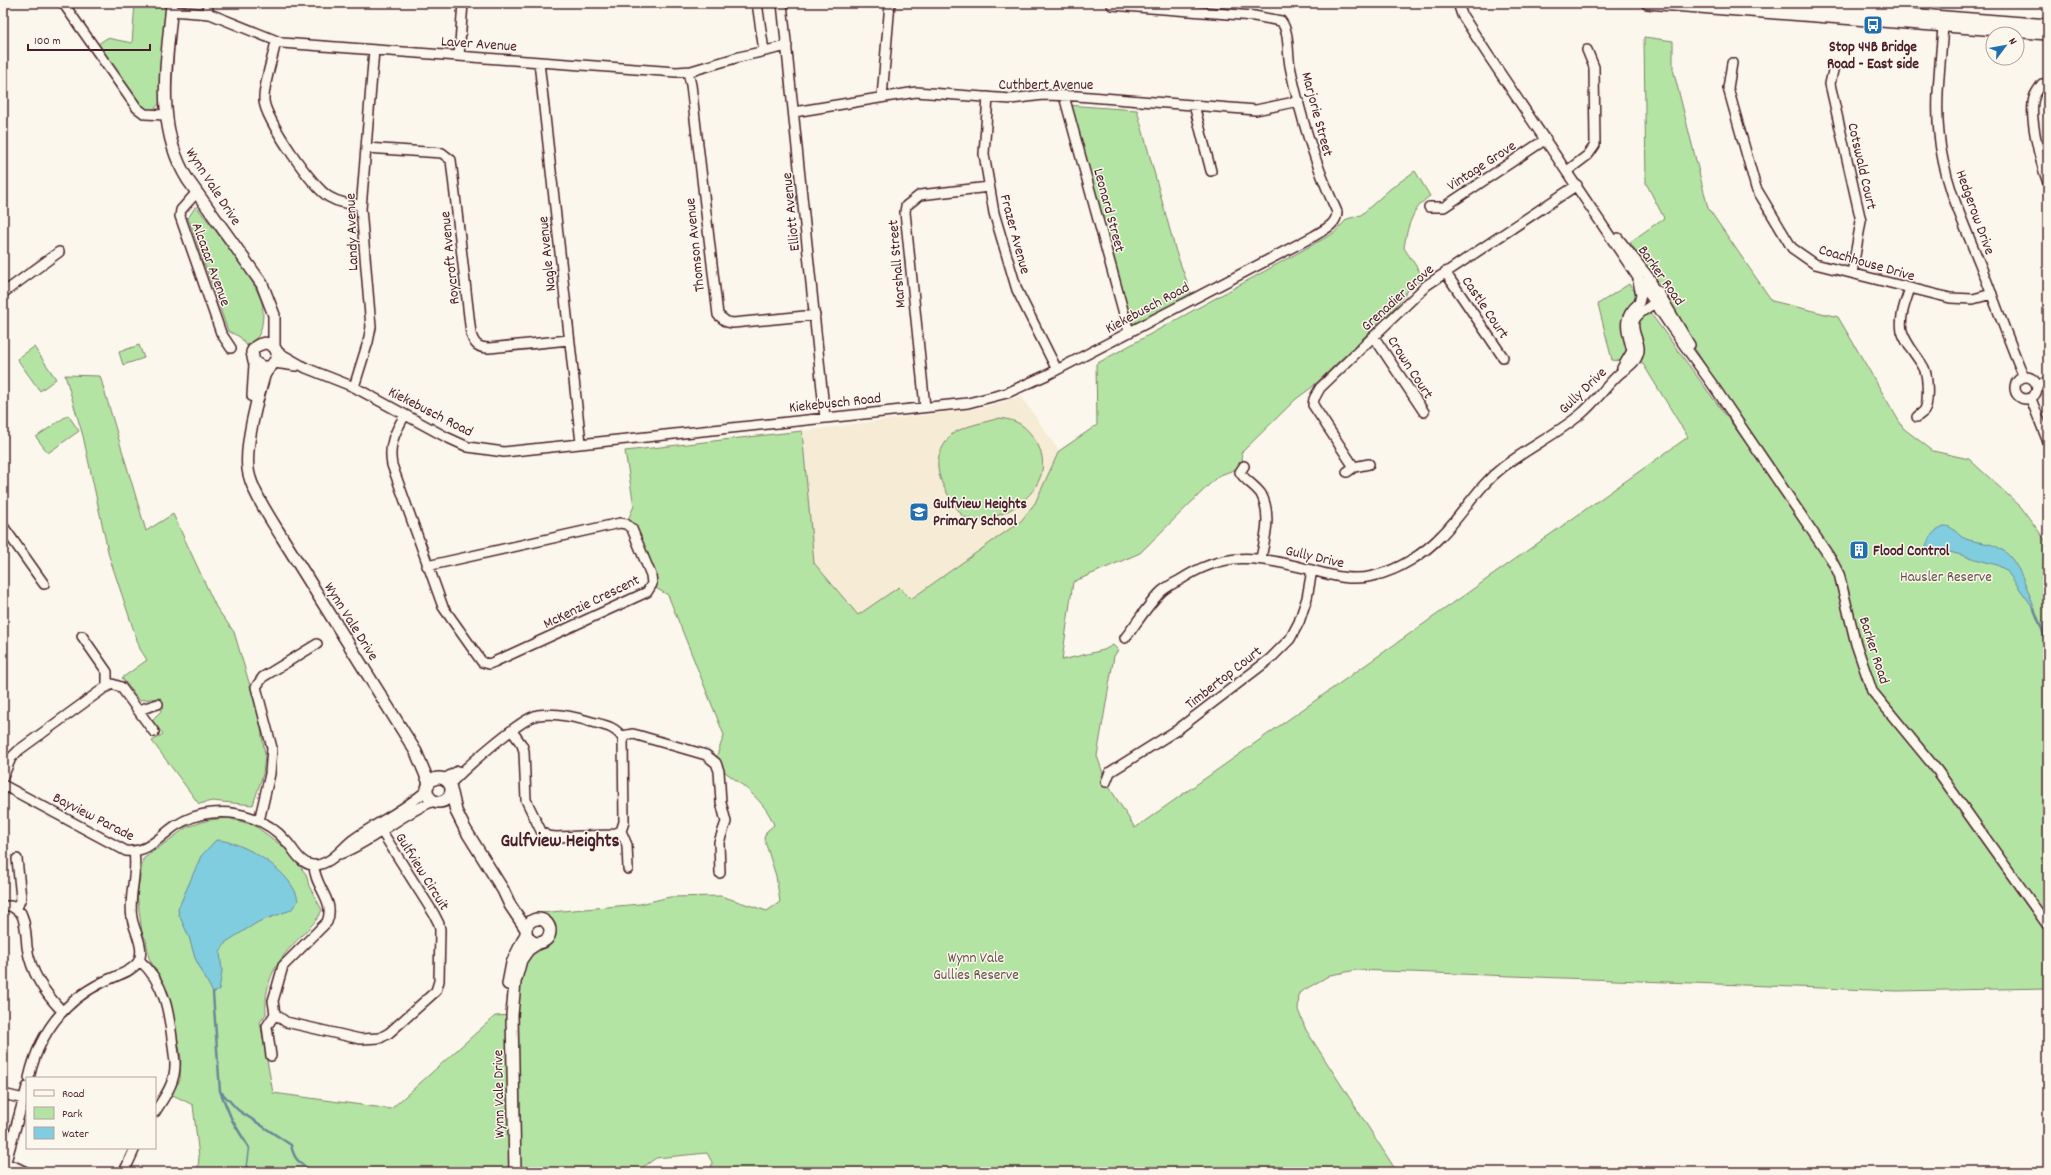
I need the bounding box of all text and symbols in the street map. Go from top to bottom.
bus stop icon: Stop 44B Bridge Road - East side [1862,14,1884,36]
scale bar [28,26,150,52]
north arrow [1985,26,2025,66]
street label: Laver Avenue [440,31,518,59]
text: 100 m [34,33,61,50]
text: N [2004,35,2020,49]
place label: Stop 44B Bridge Road - East side [1827,37,1919,76]
street label: Marjorie Street [1294,70,1338,160]
street label: Cuthbert Avenue [999,75,1094,97]
street label: Cotswald Court [1840,121,1882,212]
street label: Vintage Grove [1443,136,1521,197]
street label: Wynn Vale Drive [179,144,246,231]
street label: Leonard Street [1086,166,1130,255]
street label: Hedgerow Drive [1949,167,2000,259]
street label: Elliott Avenue [777,171,807,252]
street label: Landy Avenue [341,192,365,271]
street label: Frazer Avenue [993,192,1035,277]
street label: Thomson Avenue [680,196,712,293]
street label: Roycroft Avenue [435,210,467,305]
street label: Nagle Avenue [533,215,563,293]
street label: Marshall Street [883,218,913,309]
street label: Alcazar Avenue [185,220,236,310]
street label: Coachhouse Drive [1816,240,1918,288]
street label: Barker Road [1631,241,1689,311]
street label: Grenadier Grove [1357,259,1440,337]
street label: Castle Court [1455,272,1514,344]
street label: Kiekebusch Road [1102,277,1194,340]
street label: Crown Court [1381,332,1438,404]
street label: Gully Drive [1554,363,1613,420]
street label: Kiekebusch Road [384,382,476,444]
street label: Kiekebusch Road [788,388,882,420]
place label: Gulfview Heights Primary School [933,494,1027,533]
school or university icon: Gulfview Heights Primary School [908,501,930,523]
building icon: Flood Control [1848,539,1870,561]
street label: Gully Drive [1283,541,1346,575]
place label: Flood Control [1873,541,1950,563]
park label: Hausler Reserve [1900,567,1992,589]
street label: McKenzie Crescent [540,570,644,636]
street label: Wynn Vale Drive [317,579,383,666]
street label: Barker Road [1852,614,1894,687]
street label: Timbertop Court [1181,641,1268,716]
street label: Bayview Parade [48,788,138,848]
street label: Gulfview Circuit [389,829,454,916]
district label: Gulfview Heights [501,829,619,856]
park label: Wynn Vale Gullies Reserve [933,948,1019,987]
street label: Wynn Vale Drive [488,1049,512,1139]
legend [26,1077,156,1149]
text: Road [62,1086,84,1103]
text: Park [62,1106,83,1123]
text: Water [62,1126,89,1143]

